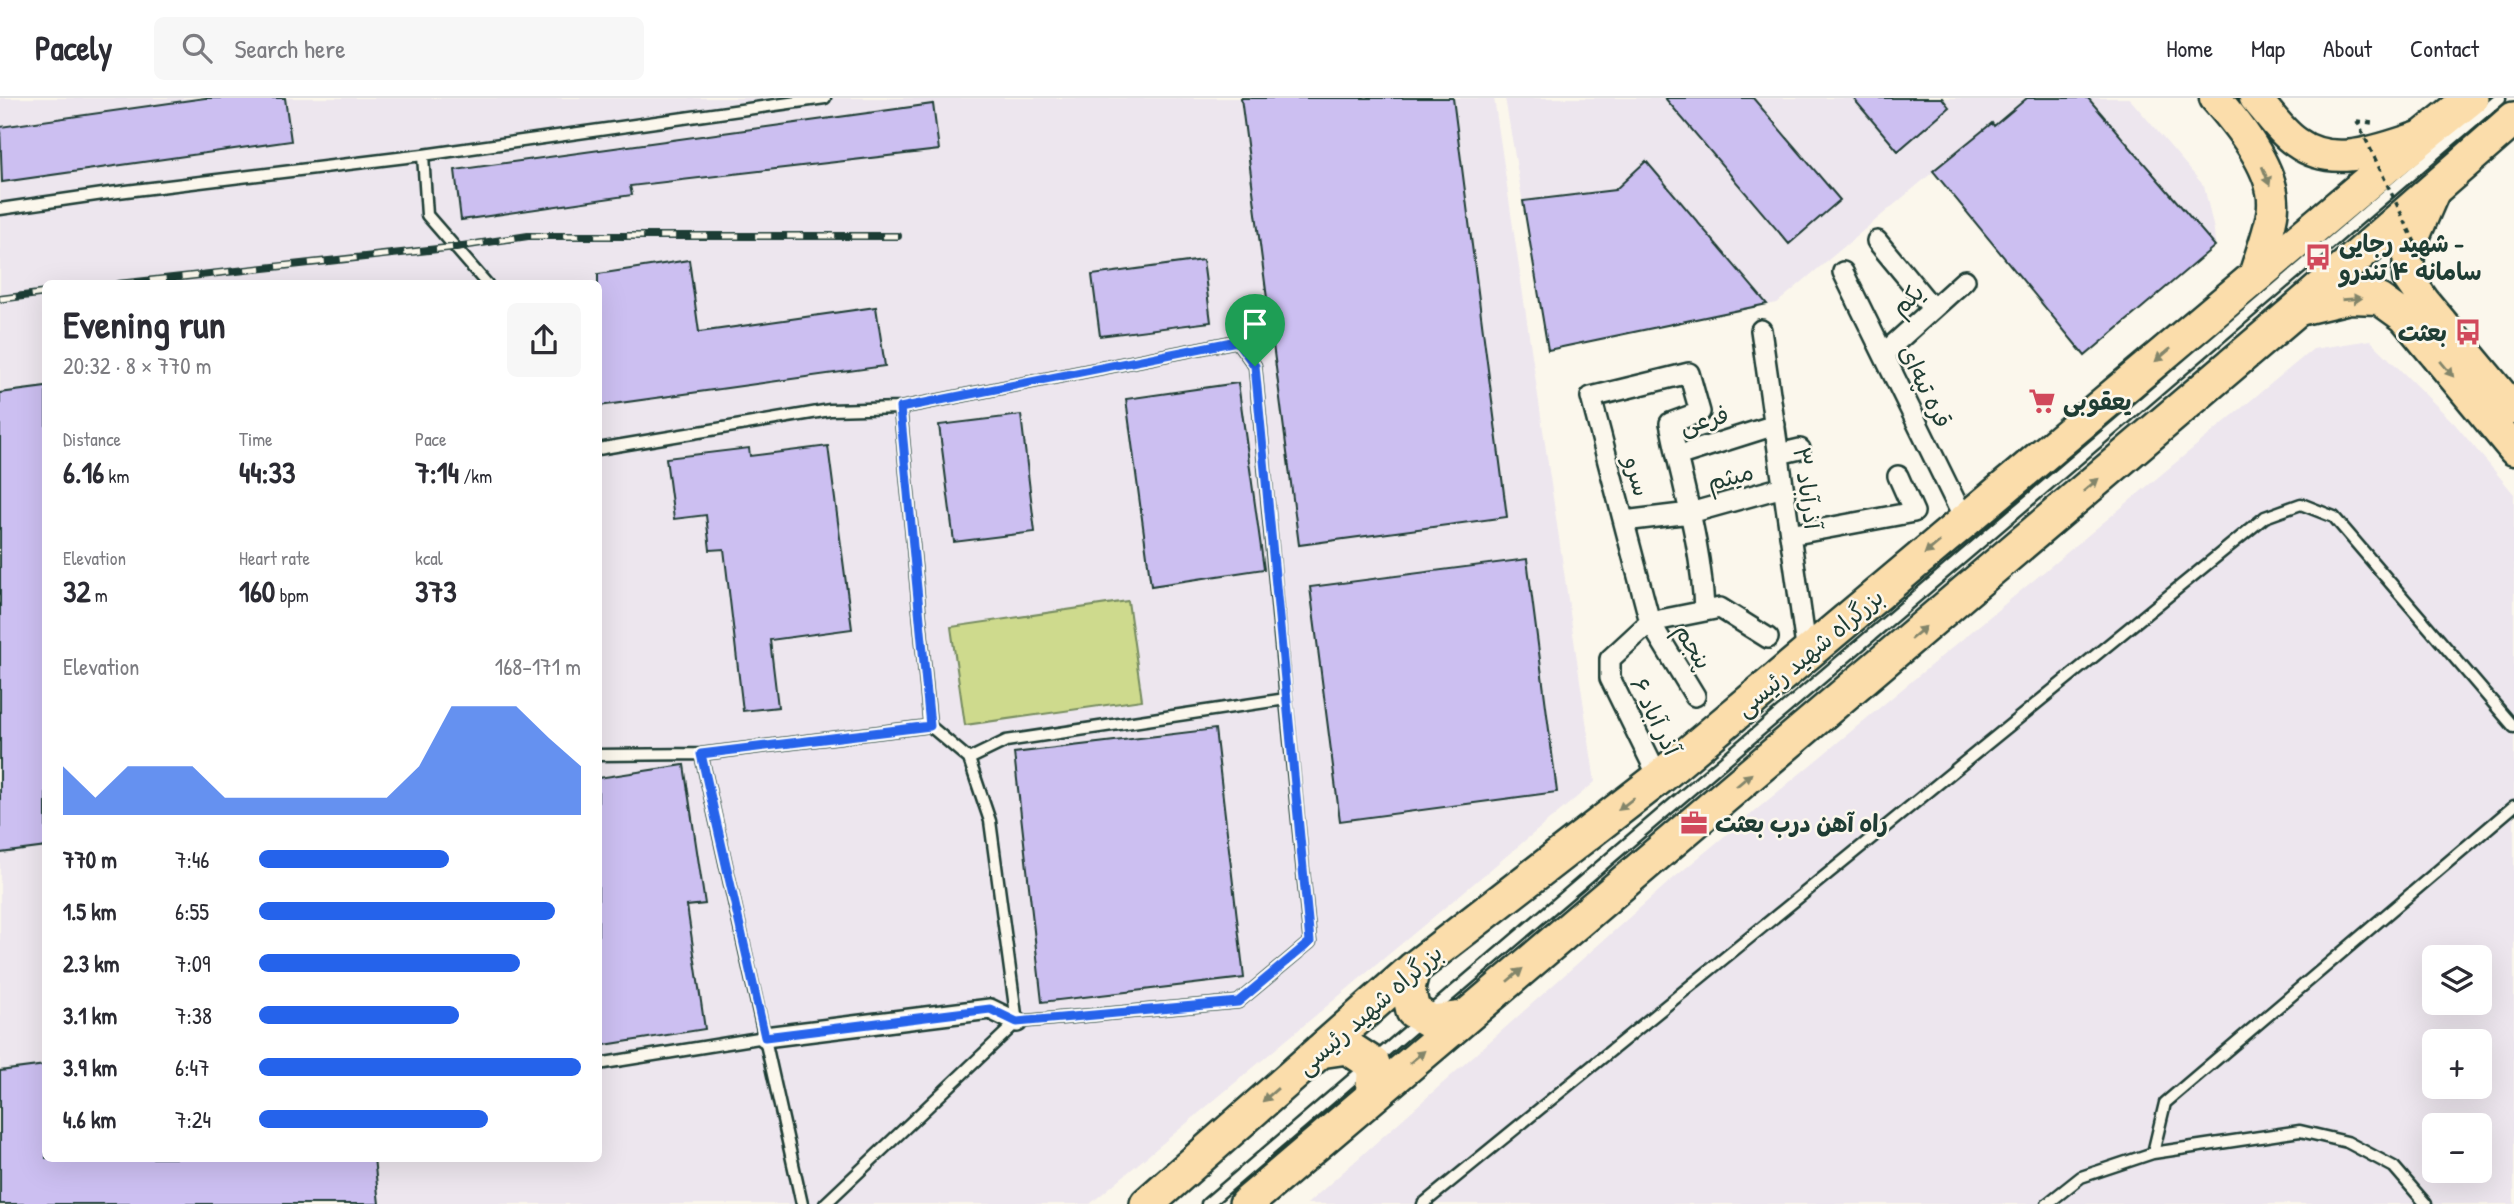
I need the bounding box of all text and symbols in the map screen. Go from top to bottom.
search box [154,17,644,80]
text: Pacely [35,26,112,70]
icon: search [178,29,216,67]
text: Search here [234,31,346,66]
text: Home [2166,32,2213,64]
text: Map [2251,32,2285,64]
text: About [2323,32,2372,64]
text: Contact [2410,32,2479,64]
one-way arrow [2261,165,2272,186]
place label: شهید رجایی - سامانه ۴ تندرو [2338,227,2482,288]
bus stop icon: شهید رجایی - سامانه ۴ تندرو [2303,242,2333,272]
street label: یکم [1884,276,1932,324]
one-way arrow [2341,293,2363,304]
pin [1225,294,1285,366]
text: Evening run [63,298,226,350]
button: share [507,303,581,377]
icon: arrive [1236,305,1274,343]
place label: بعثت [2398,316,2447,348]
bus stop icon: بعثت [2453,317,2483,347]
street label: قره تپه‌ای [1892,339,1960,433]
one-way arrow [2154,347,2172,363]
text: 20:32 · 8 × 770 m [63,350,211,381]
one-way arrow [2439,361,2454,378]
place label: یعقوبی [2063,385,2132,417]
supermarket icon: یعقوبی [2027,386,2057,416]
street label: فرعی [1676,397,1732,441]
text: Distance [63,426,121,452]
text: Time [239,426,273,452]
text: Pace [415,426,447,452]
street label: ۳ آذرآباد [1786,445,1830,532]
text: 6.16 [63,452,104,492]
text: 44:33 [239,452,295,492]
text: 7:14 [415,452,459,492]
street label: سرو [1617,452,1659,499]
street label: میثم [1703,454,1757,500]
text: km [104,463,129,489]
text: /km [459,463,492,489]
one-way arrow [2082,477,2100,493]
one-way arrow [1924,540,1941,555]
text: Elevation [63,545,126,571]
text: Heart rate [239,545,310,571]
text: kcal [415,545,443,571]
text: 32 [63,571,90,611]
text: 160 [239,571,275,611]
text: 373 [415,571,457,611]
street label: بزرگراه شهید رئیسی [1728,581,1890,723]
text: m [90,582,108,608]
text: bpm [275,582,309,608]
street label: پنجم [1665,617,1720,676]
one-way arrow [1908,625,1926,640]
text: Elevation [63,651,139,682]
text: 168–171 m [495,651,581,682]
street label: آذر آباد ۶ [1623,672,1689,761]
one-way arrow [1736,773,1753,788]
one-way arrow [1617,796,1635,811]
place label: راه آهن درب بعثت [1715,807,1888,839]
office icon: راه آهن درب بعثت [1679,808,1709,838]
text: 770 m [63,844,117,875]
text: 7:46 [175,844,210,875]
text: 1.5 km [63,896,116,927]
text: 6:55 [175,896,209,927]
street label: بزرگراه شهید رئیسی [1289,937,1449,1081]
map controls [2422,945,2492,1183]
button: layers [2422,945,2492,1015]
text: 2.3 km [63,948,119,979]
text: 7:09 [175,948,210,979]
one-way arrow [1506,967,1524,983]
text: 3.1 km [63,1000,117,1031]
text: 7:38 [175,1000,212,1031]
button: + [2422,1029,2492,1099]
one-way arrow [1409,1050,1426,1065]
text: 3.9 km [63,1052,117,1083]
text: 6:47 [175,1052,210,1083]
one-way arrow [1262,1087,1279,1103]
text: 4.6 km [63,1104,116,1135]
text: 7:24 [175,1104,211,1135]
button: − [2422,1113,2492,1183]

